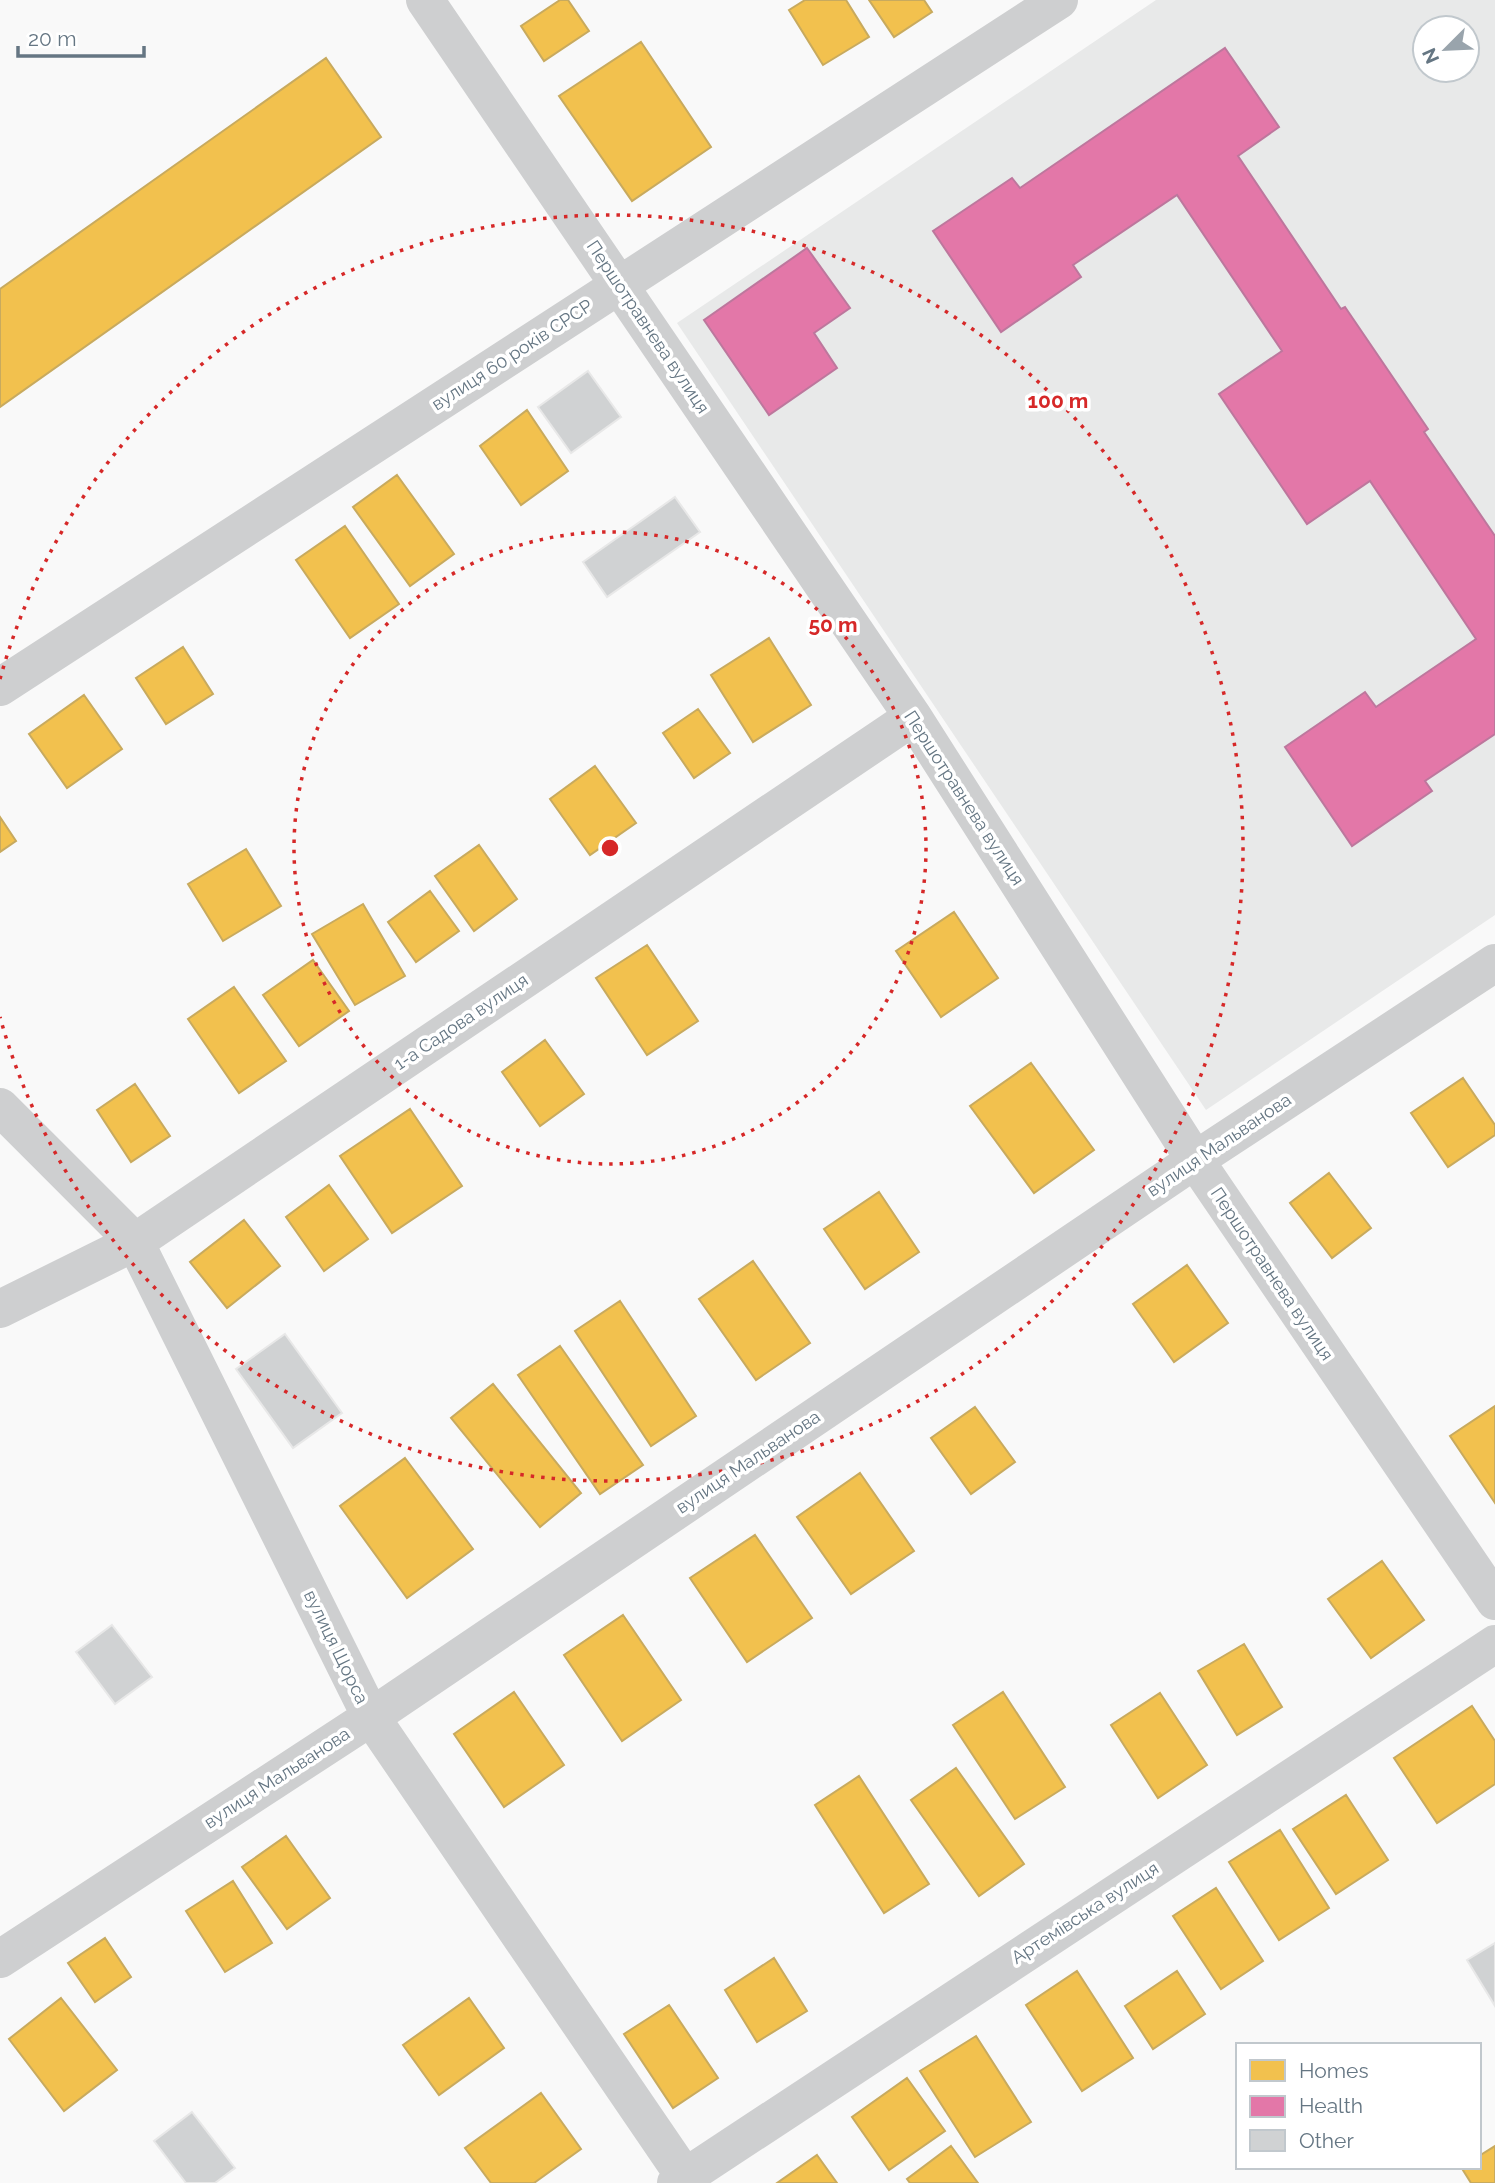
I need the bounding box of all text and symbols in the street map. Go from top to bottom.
scale bar [18,14,144,58]
north arrow [1411,14,1481,84]
text: 20 m [28,26,76,51]
text: N [1417,45,1443,67]
street label: Першотравнева вулиця [583,236,714,417]
street label: вулиця 60 років СРСР [427,295,596,414]
text: 100 m [1028,388,1088,413]
text: 50 m [808,612,858,637]
street label: Першотравнева вулиця [900,707,1029,889]
centre of rings [598,836,622,860]
street label: 1-а Садова вулиця [390,969,532,1074]
street label: вулиця Мальванова [1143,1089,1295,1201]
street label: Першотравнева вулиця [1207,1183,1338,1364]
street label: вулиця Мальванова [672,1406,824,1518]
street label: вулиця Щорса [300,1586,373,1707]
street label: вулиця Мальванова [200,1723,353,1832]
street label: Артемівська вулиця [1007,1857,1162,1968]
legend [1236,2043,1481,2169]
text: Homes [1299,2058,1369,2083]
text: Health [1299,2093,1363,2118]
text: Other [1299,2128,1354,2153]

